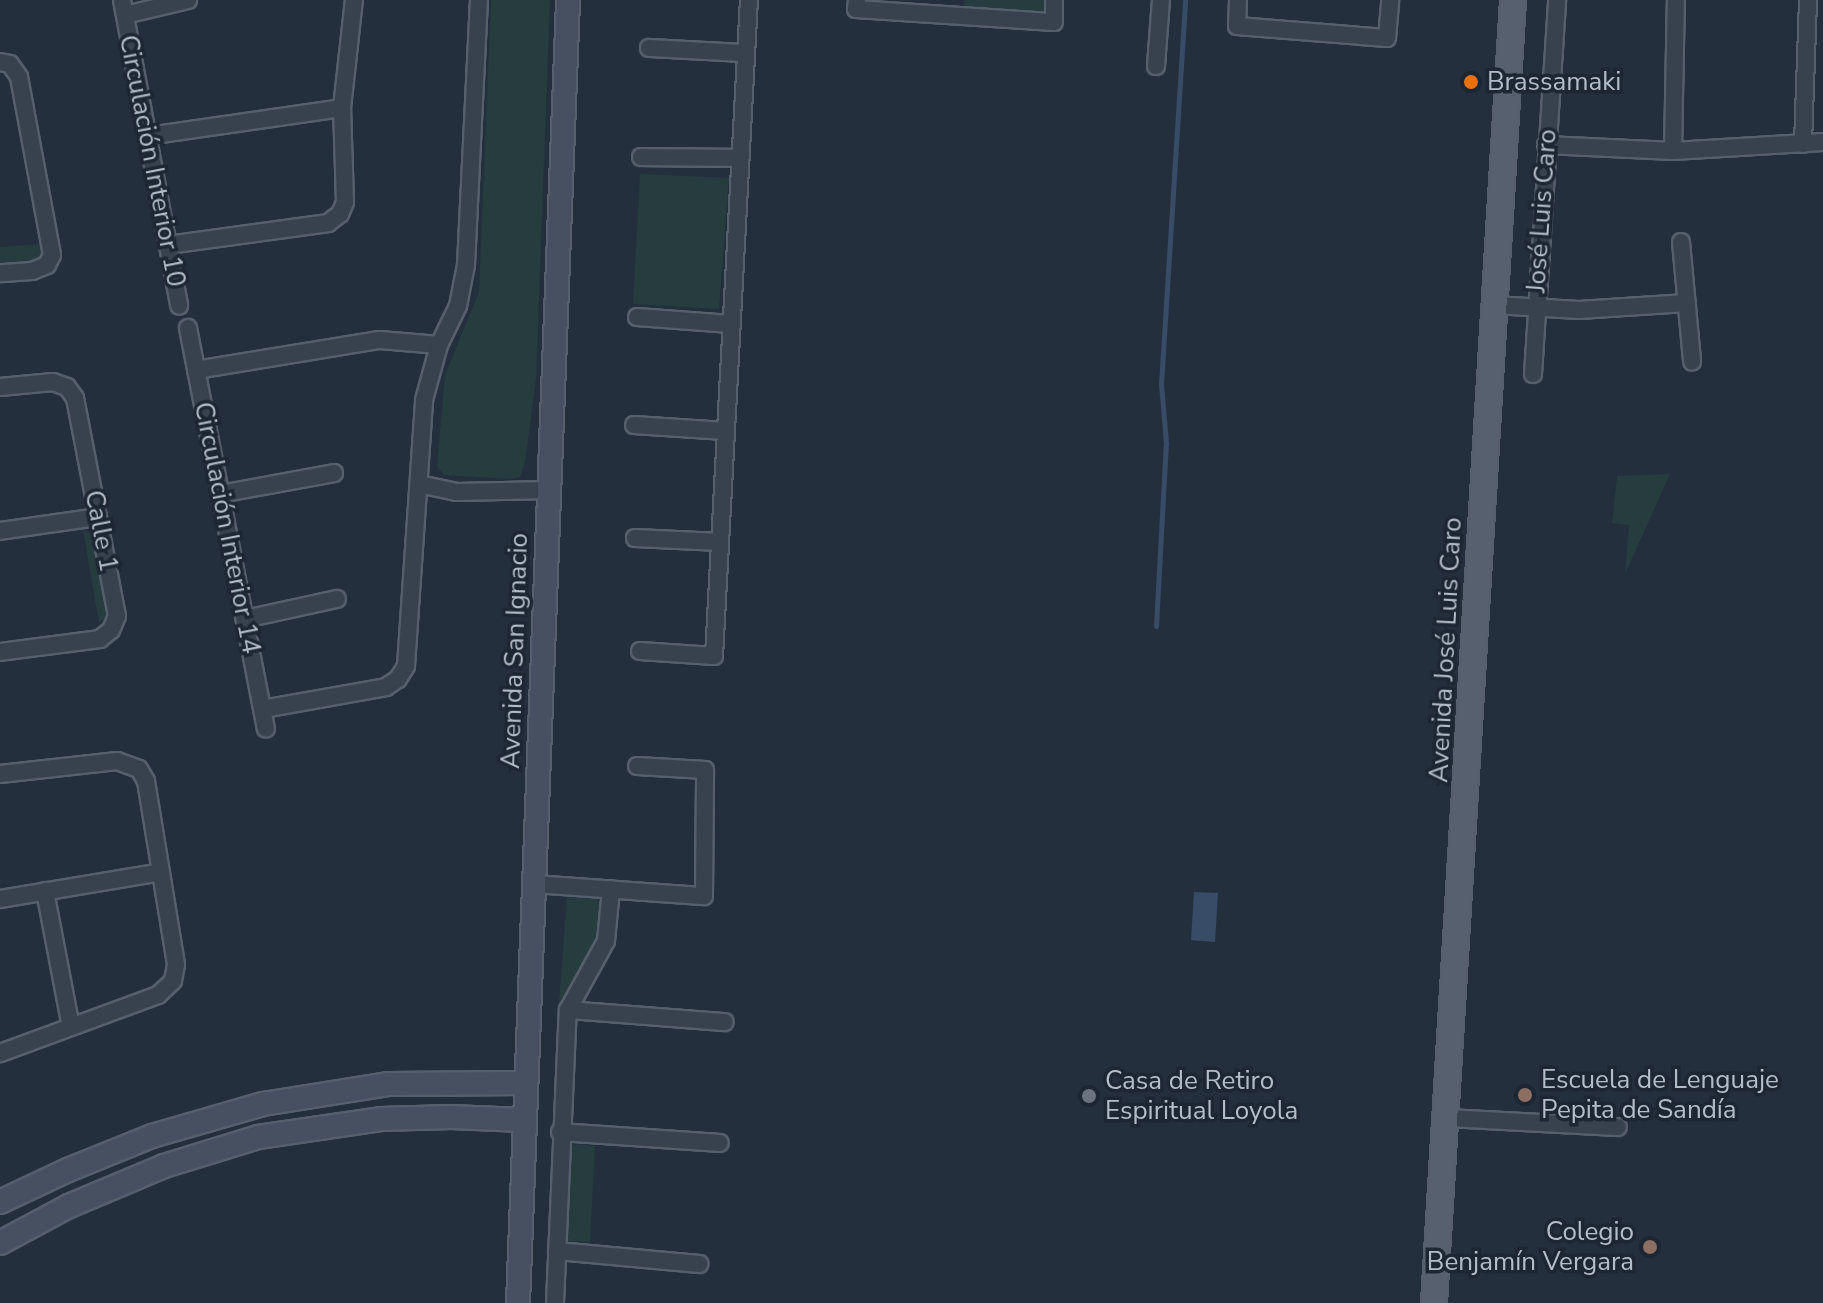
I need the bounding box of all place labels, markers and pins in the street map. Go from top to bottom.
place label: Brassamaki [1487,66,1621,98]
marker: Brassamaki [1462,73,1480,91]
place label: Escuela de Lenguaje Pepita de Sandía [1541,1064,1779,1126]
place label: Casa de Retiro Espiritual Loyola [1105,1065,1298,1126]
marker: Escuela de Lenguaje Pepita de Sandía [1516,1086,1534,1104]
marker: Casa de Retiro Espiritual Loyola [1080,1087,1098,1105]
place label: Colegio Benjamín Vergara [1427,1216,1634,1278]
marker: Colegio Benjamín Vergara [1641,1238,1659,1256]

